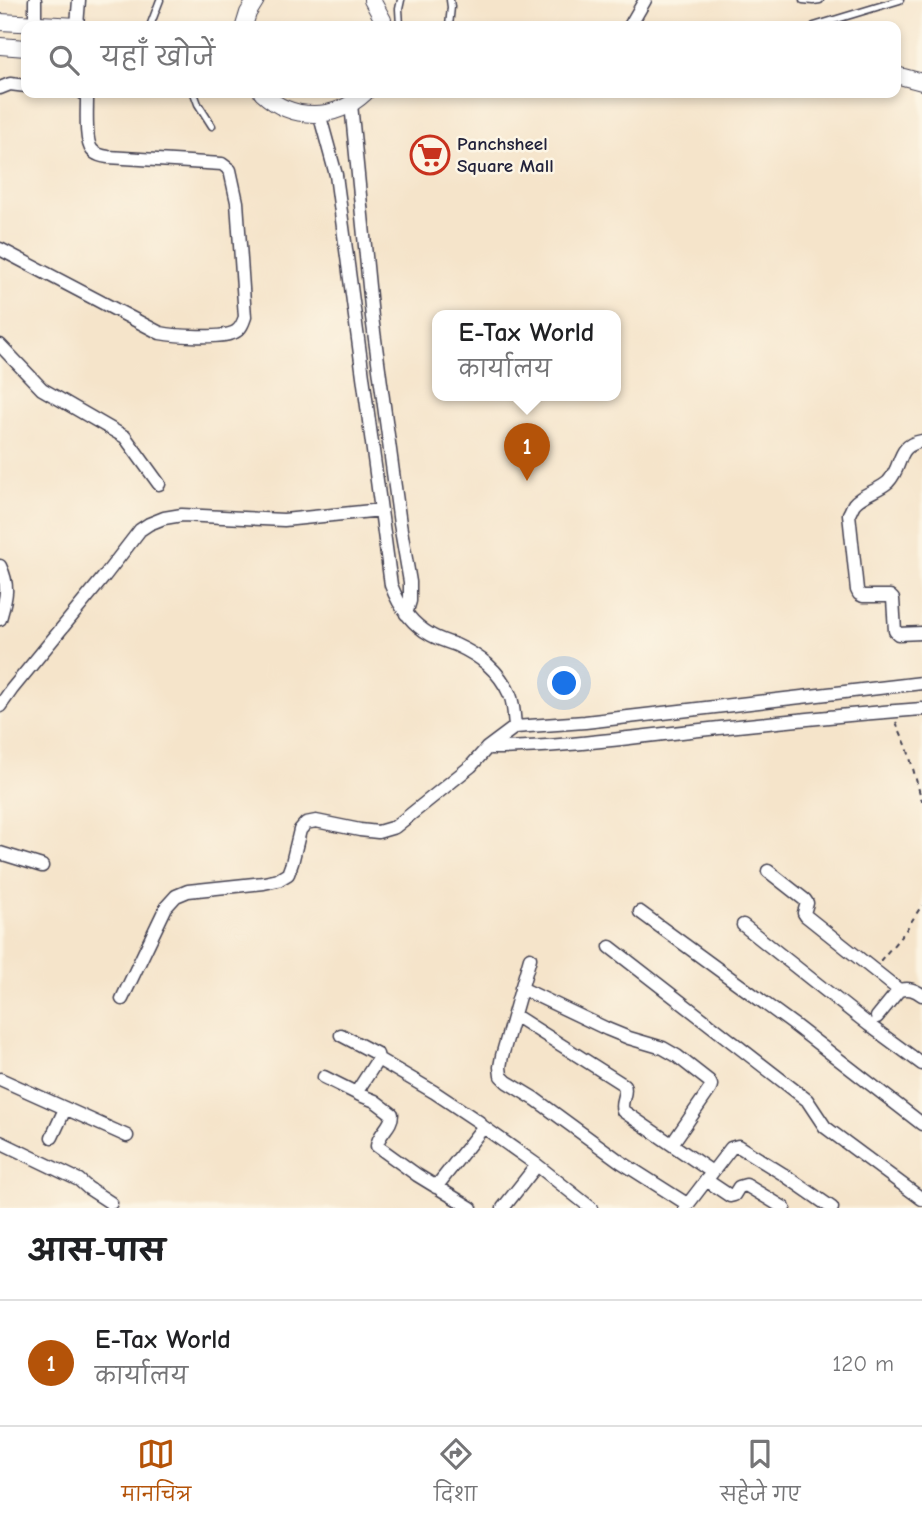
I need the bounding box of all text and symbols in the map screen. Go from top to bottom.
search box [21,21,901,98]
icon: search [45,41,83,79]
text: यहाँ खोजें [101,43,215,73]
place label: Panchsheel Square Mall [457,133,554,177]
supermarket icon: Panchsheel Square Mall [409,134,451,176]
popup [432,310,621,401]
text: E-Tax World [459,318,594,348]
text: कार्यालय [459,356,552,383]
pin: 1 [504,423,550,481]
your location [547,666,581,700]
text: आस-पास [28,1234,165,1269]
text: E-Tax World [95,1325,231,1355]
text: 1 [46,1350,56,1377]
text: 120 m [832,1350,894,1377]
text: कार्यालय [95,1363,188,1390]
tab: मानचित्र [121,1435,191,1515]
tab: दिशा [434,1435,477,1515]
tab: सहेजे गए [720,1435,801,1515]

